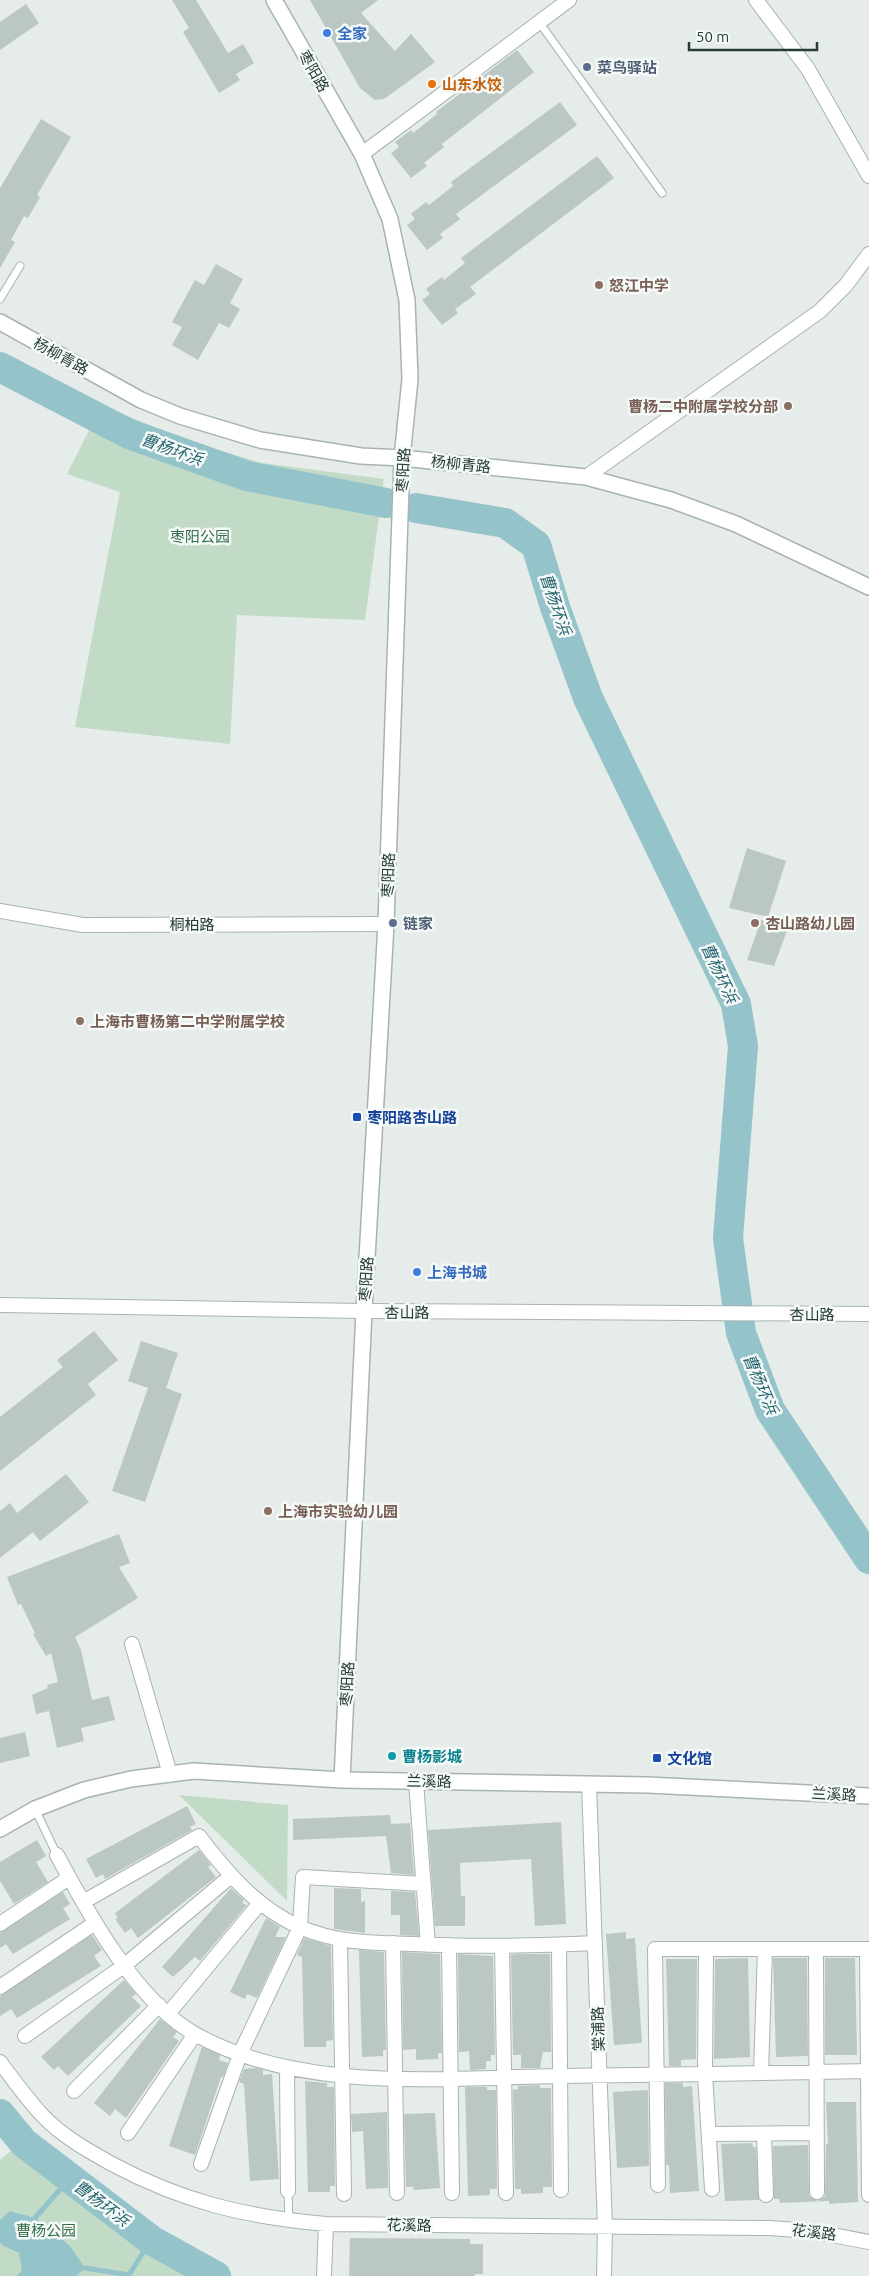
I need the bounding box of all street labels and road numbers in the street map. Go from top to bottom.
street label: 枣阳路 [295,47,333,95]
street label: 杨柳青路 [31,334,91,378]
street label: 枣阳路 [393,447,413,493]
street label: 杨柳青路 [430,452,492,476]
street label: 枣阳路 [379,852,397,898]
street label: 桐柏路 [169,916,215,933]
street label: 枣阳路 [356,1256,376,1302]
street label: 杏山路 [384,1304,430,1321]
street label: 杏山路 [789,1306,835,1323]
street label: 枣阳路 [337,1661,357,1707]
street label: 兰溪路 [406,1772,452,1790]
street label: 兰溪路 [811,1784,857,1804]
street label: 棠浦路 [589,2006,607,2052]
street label: 花溪路 [386,2216,432,2234]
street label: 花溪路 [791,2221,837,2243]

